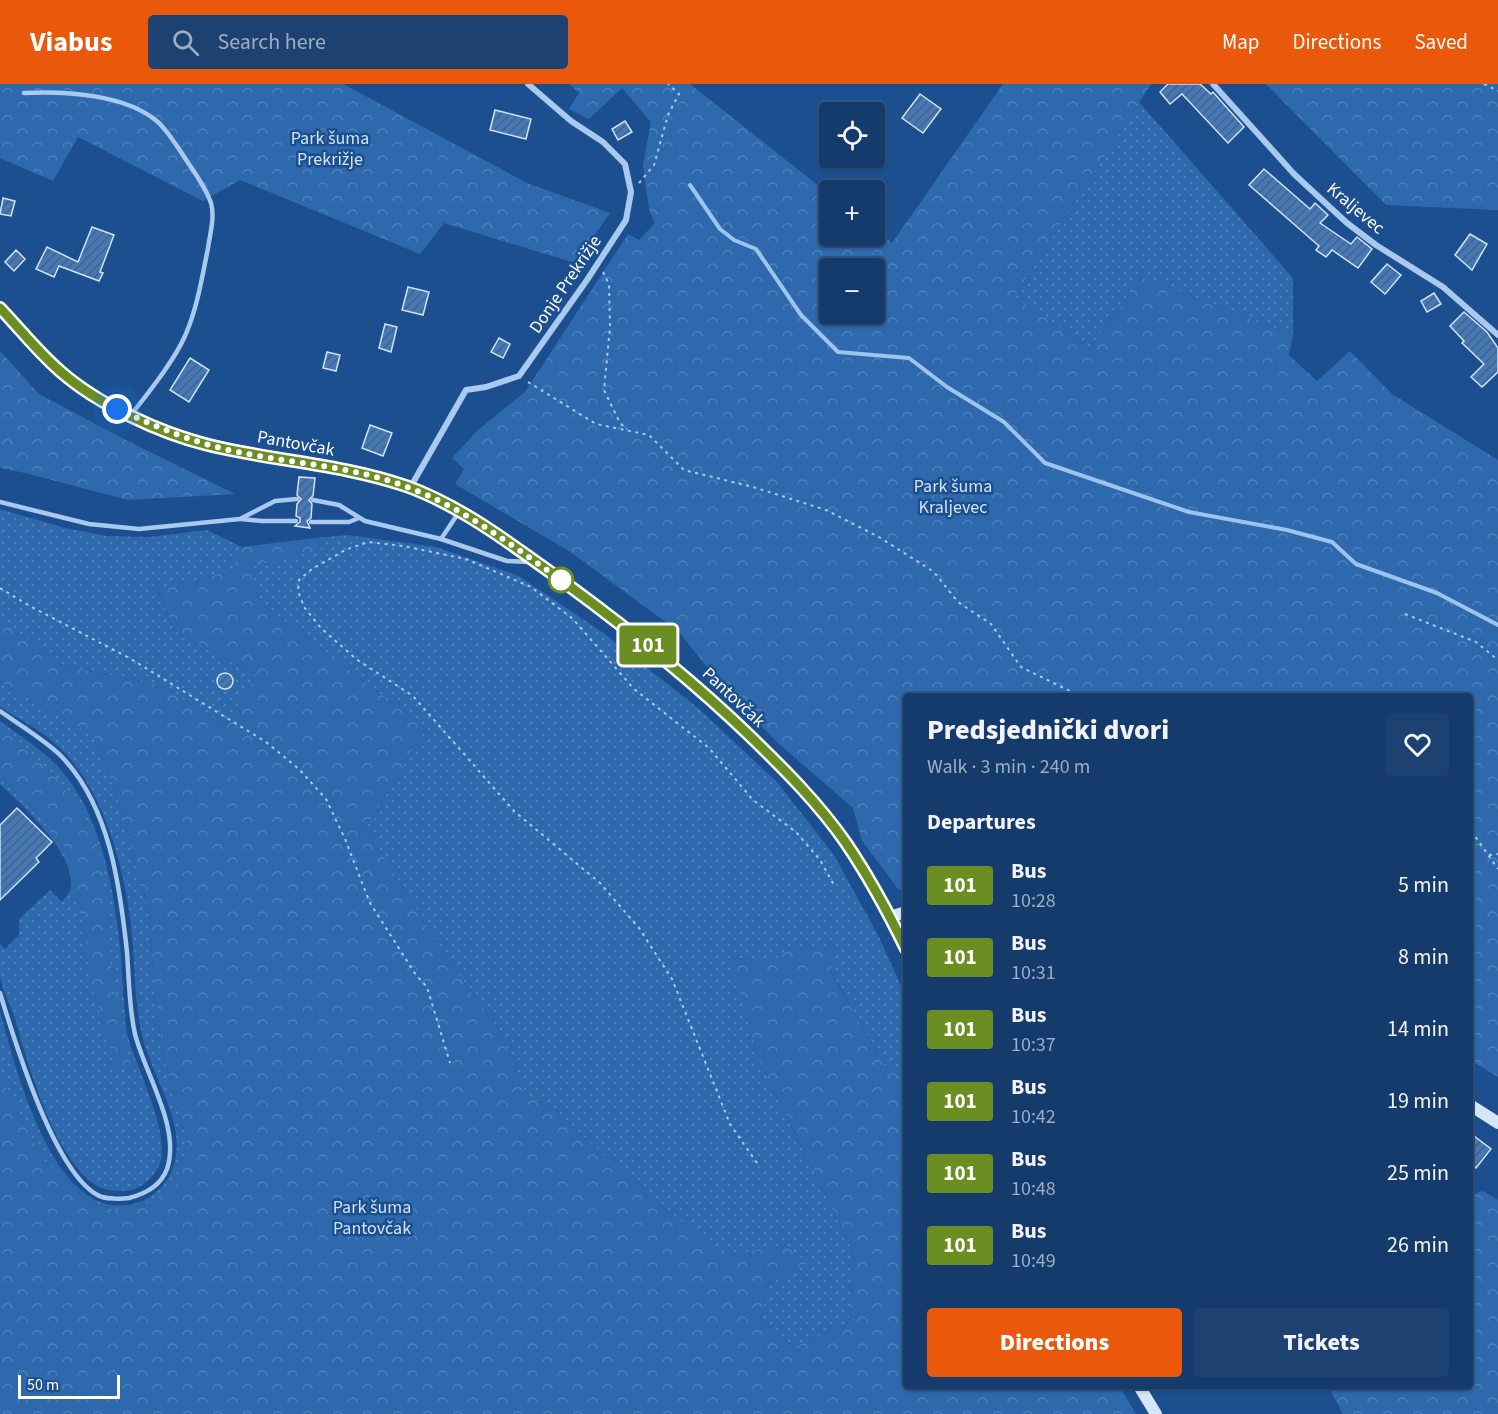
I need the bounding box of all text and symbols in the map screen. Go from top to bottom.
search box [148,15,568,69]
text: Viabus [30,22,112,62]
icon: search [169,26,202,59]
text: Search here [217,26,326,58]
text: Map [1222,27,1260,57]
text: Directions [1293,27,1381,57]
text: Saved [1414,27,1468,57]
map controls [819,102,885,324]
button: locate [819,102,885,168]
park label: Park šuma Prekrižje [291,126,369,172]
street label: Kraljevec [1321,177,1390,240]
button: + [819,180,885,246]
street label: Donje Prekrižje [523,230,608,338]
button: − [819,258,885,324]
your location [102,394,132,424]
street label: Pantovčak [255,424,337,463]
park label: Park šuma Kraljevec [914,474,992,520]
unlabelled marker [548,567,574,593]
line badge: 101 [614,626,682,664]
text: 101 [631,630,665,660]
street label: Pantovčak [697,662,771,733]
text: Predsjednički dvori [927,710,1169,750]
button: heart [1386,713,1449,776]
text: Walk · 3 min · 240 m [927,753,1090,781]
text: Departures [927,806,1036,838]
text: Bus [1011,855,1047,887]
text: 5 min [1398,869,1449,901]
text: 101 [943,870,977,900]
text: 10:28 [1011,887,1056,915]
text: Bus [1011,927,1047,959]
text: 8 min [1398,941,1449,973]
text: 101 [943,942,977,972]
text: 10:31 [1011,959,1056,987]
text: Bus [1011,999,1047,1031]
text: 14 min [1387,1013,1449,1045]
text: 101 [943,1014,977,1044]
text: 10:37 [1011,1031,1056,1059]
text: Bus [1011,1071,1047,1103]
text: 19 min [1387,1085,1449,1117]
text: 101 [943,1086,977,1116]
text: 10:42 [1011,1103,1056,1131]
text: Bus [1011,1143,1047,1175]
text: 25 min [1387,1157,1449,1189]
text: 101 [943,1158,977,1188]
text: 10:48 [1011,1175,1056,1203]
park label: Park šuma Pantovčak [333,1195,411,1241]
text: Bus [1011,1215,1047,1247]
text: 26 min [1387,1229,1449,1261]
text: 101 [943,1230,977,1260]
text: 10:49 [1011,1247,1056,1275]
button: Directions [927,1308,1182,1377]
button: Tickets [1194,1308,1449,1377]
scale bar [18,1372,120,1400]
text: 50 m [27,1374,59,1396]

